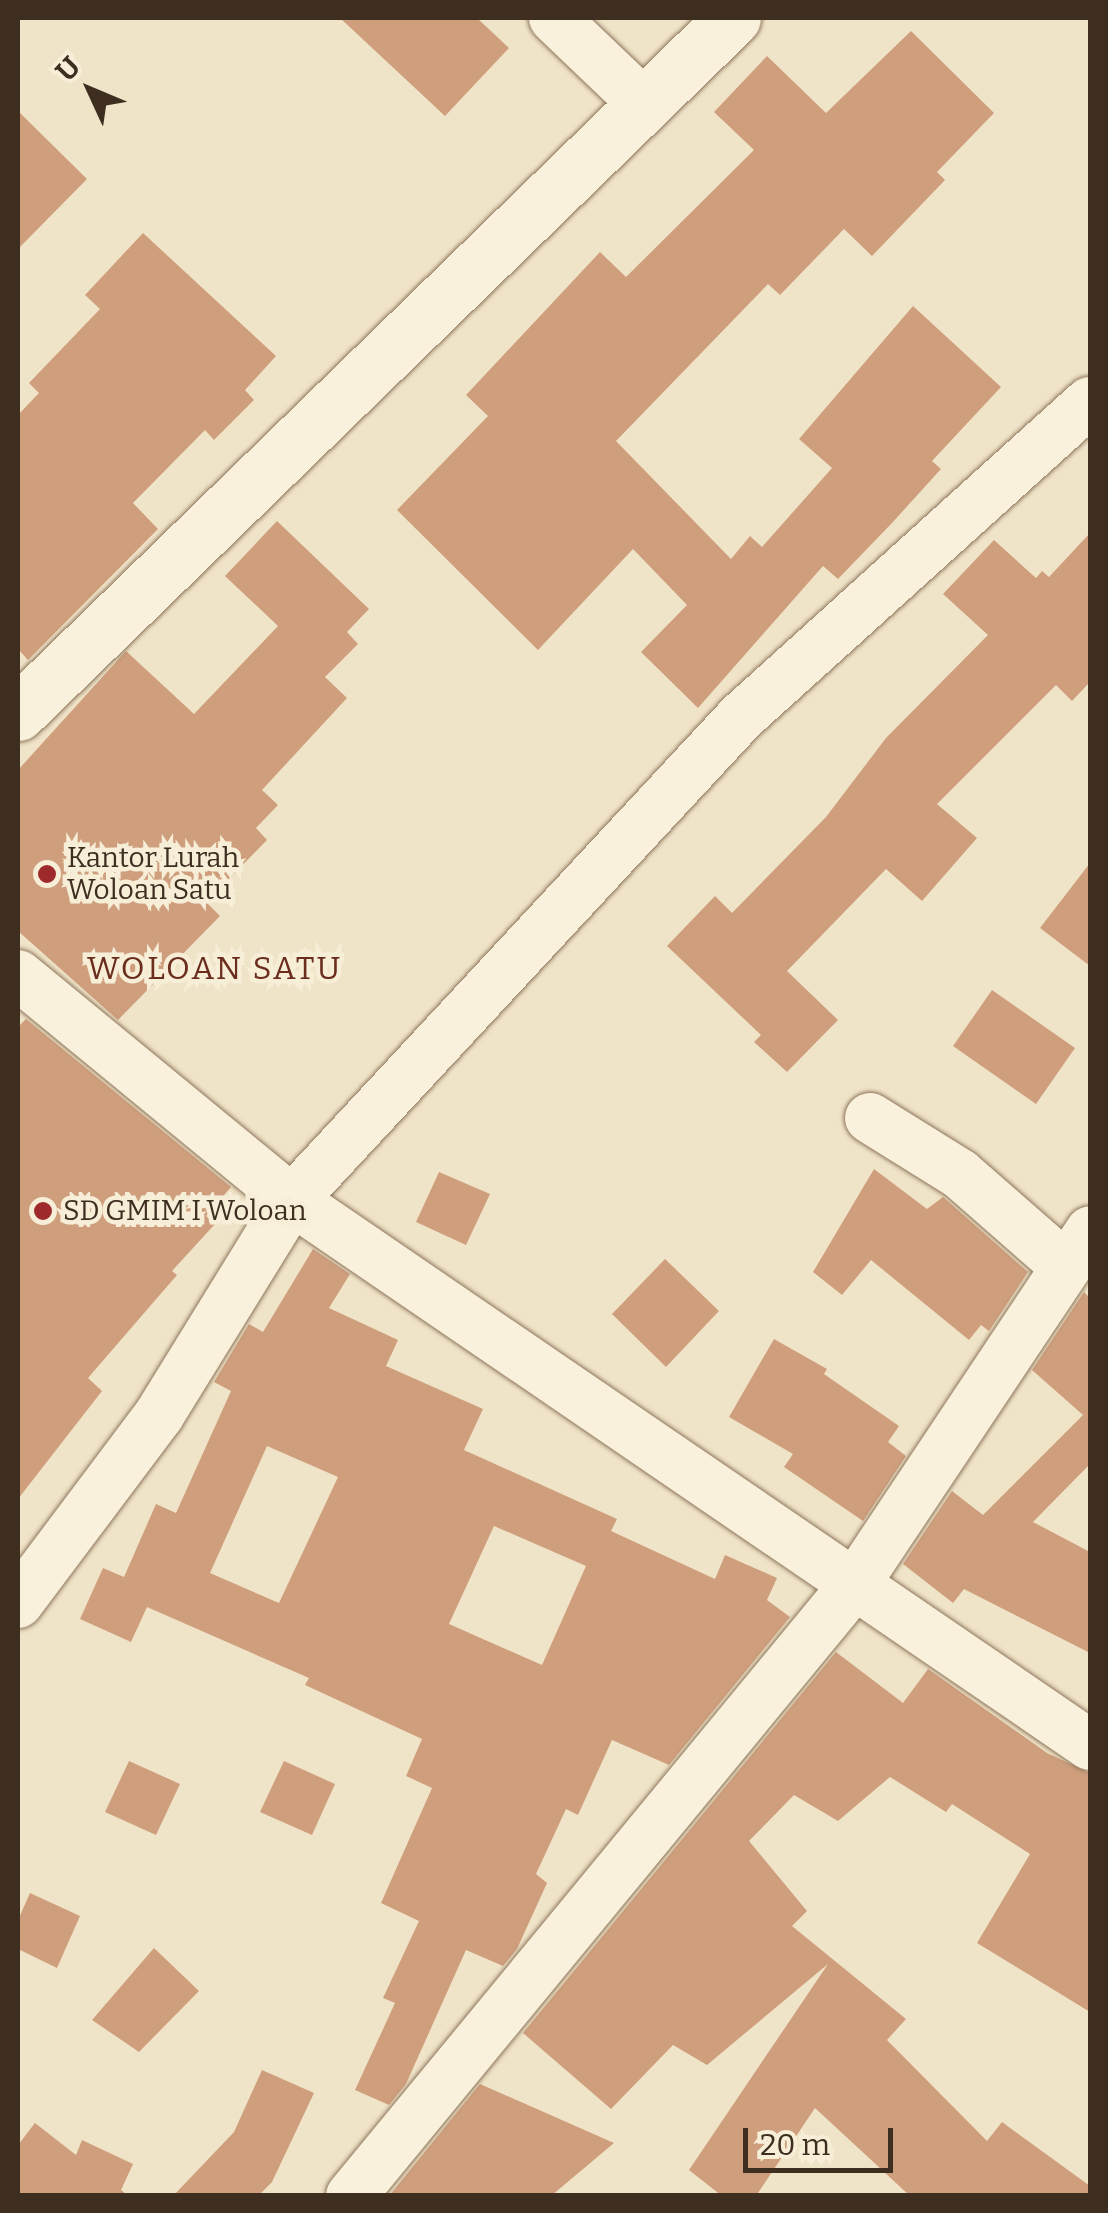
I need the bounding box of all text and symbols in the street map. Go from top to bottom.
north arrow [40,40,140,140]
text: U [49,50,87,88]
place label: Kantor Lurah Woloan Satu [67,841,239,907]
marker: Kantor Lurah Woloan Satu [36,863,58,885]
district label: WOLOAN SATU [87,949,343,987]
place label: SD GMIM I Woloan [63,1194,307,1228]
marker: SD GMIM I Woloan [32,1200,54,1222]
scale bar [748,2108,898,2170]
text: 20 m [760,2127,830,2163]

